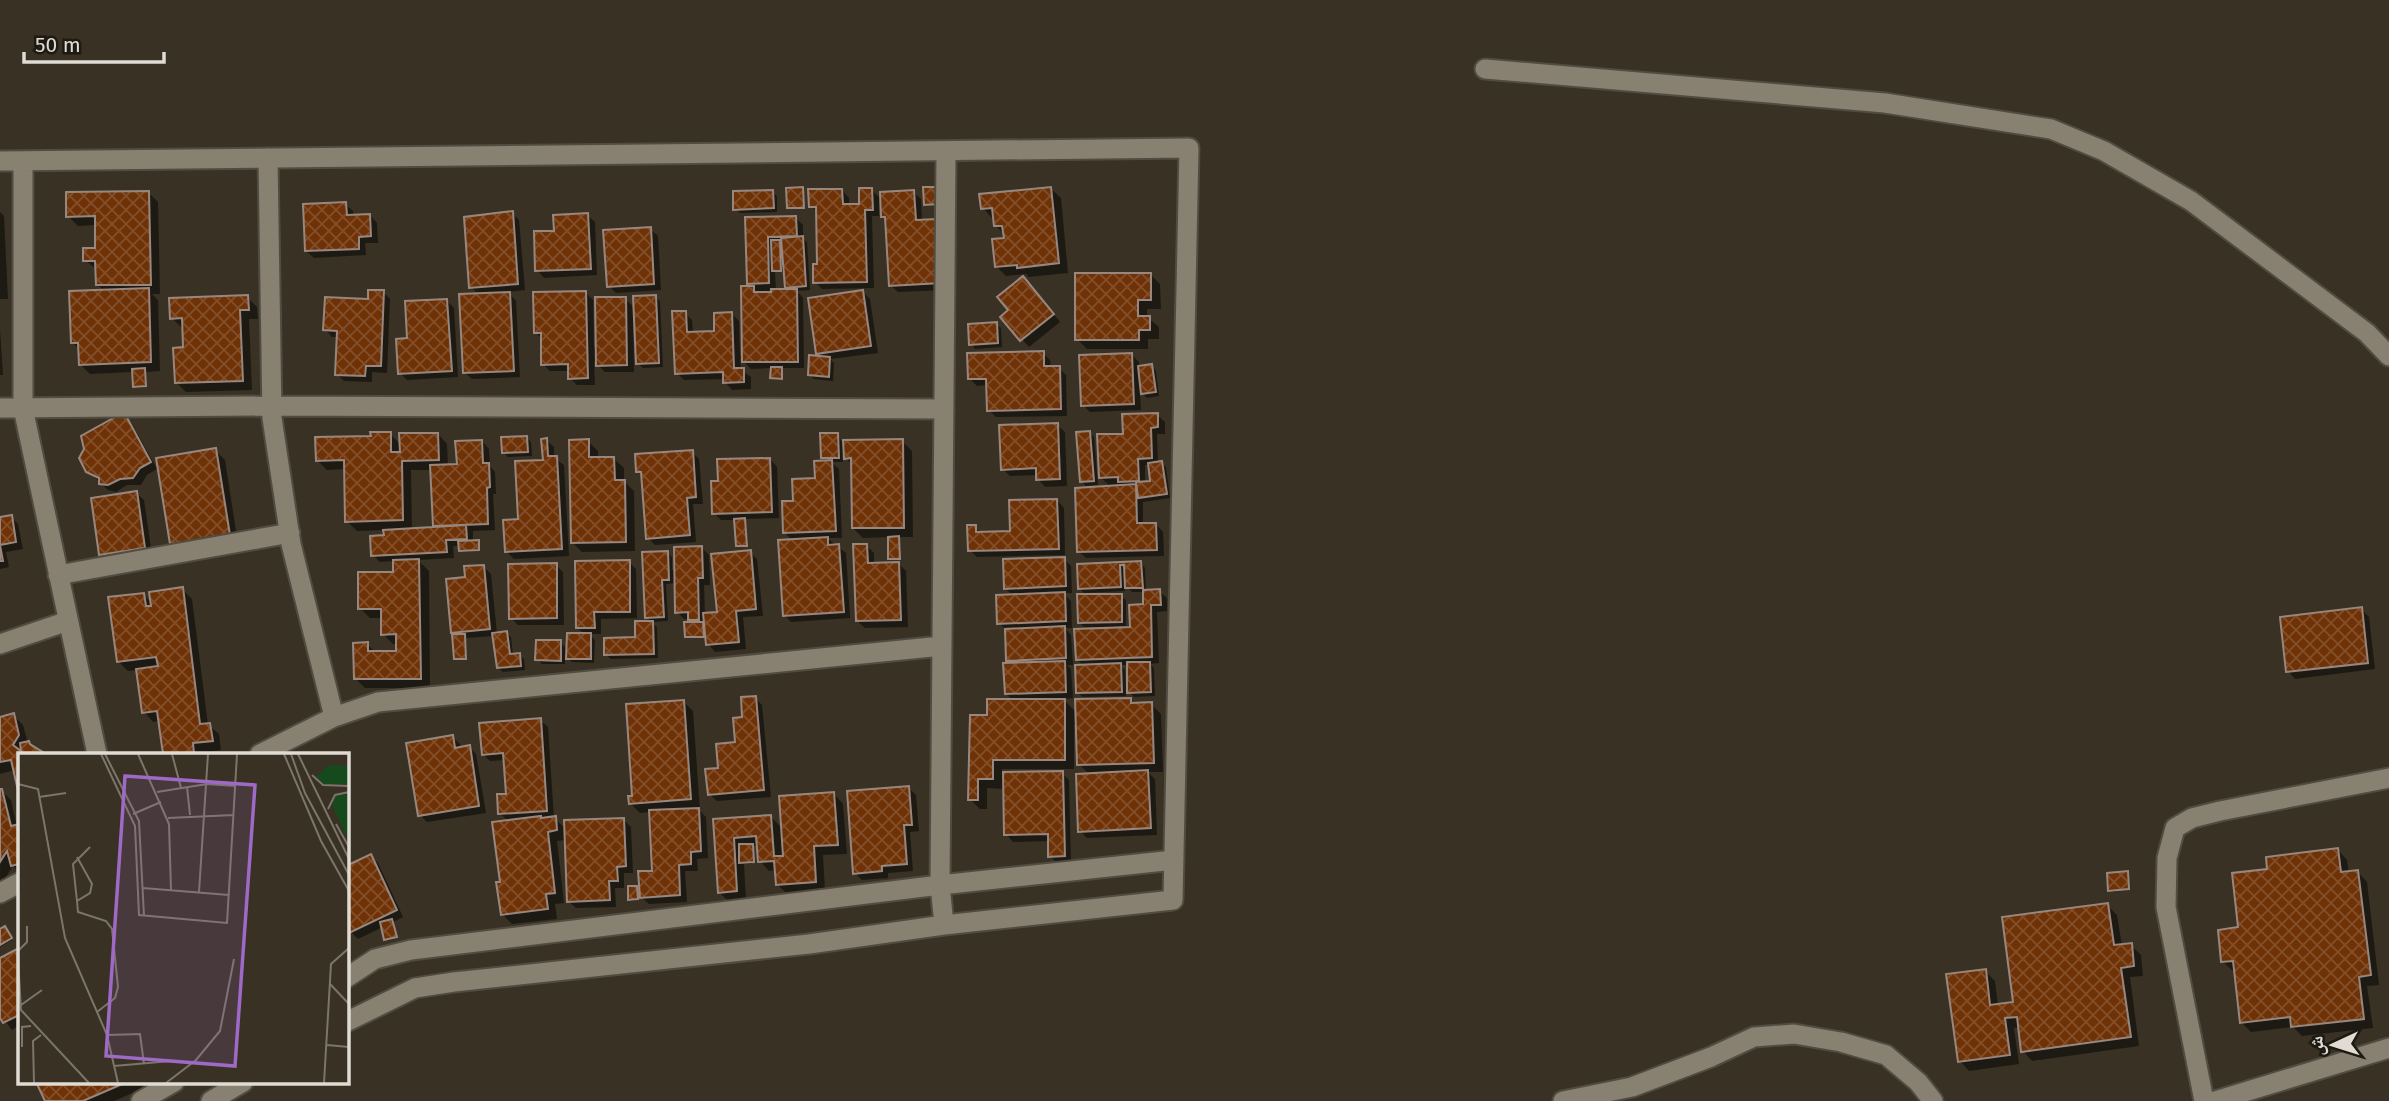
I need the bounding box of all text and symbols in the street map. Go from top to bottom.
scale bar [24,21,164,65]
text: 50 m [35,32,81,58]
inset map [18,753,348,1084]
north arrow [2298,1010,2368,1080]
text: ش [2304,1035,2329,1057]

